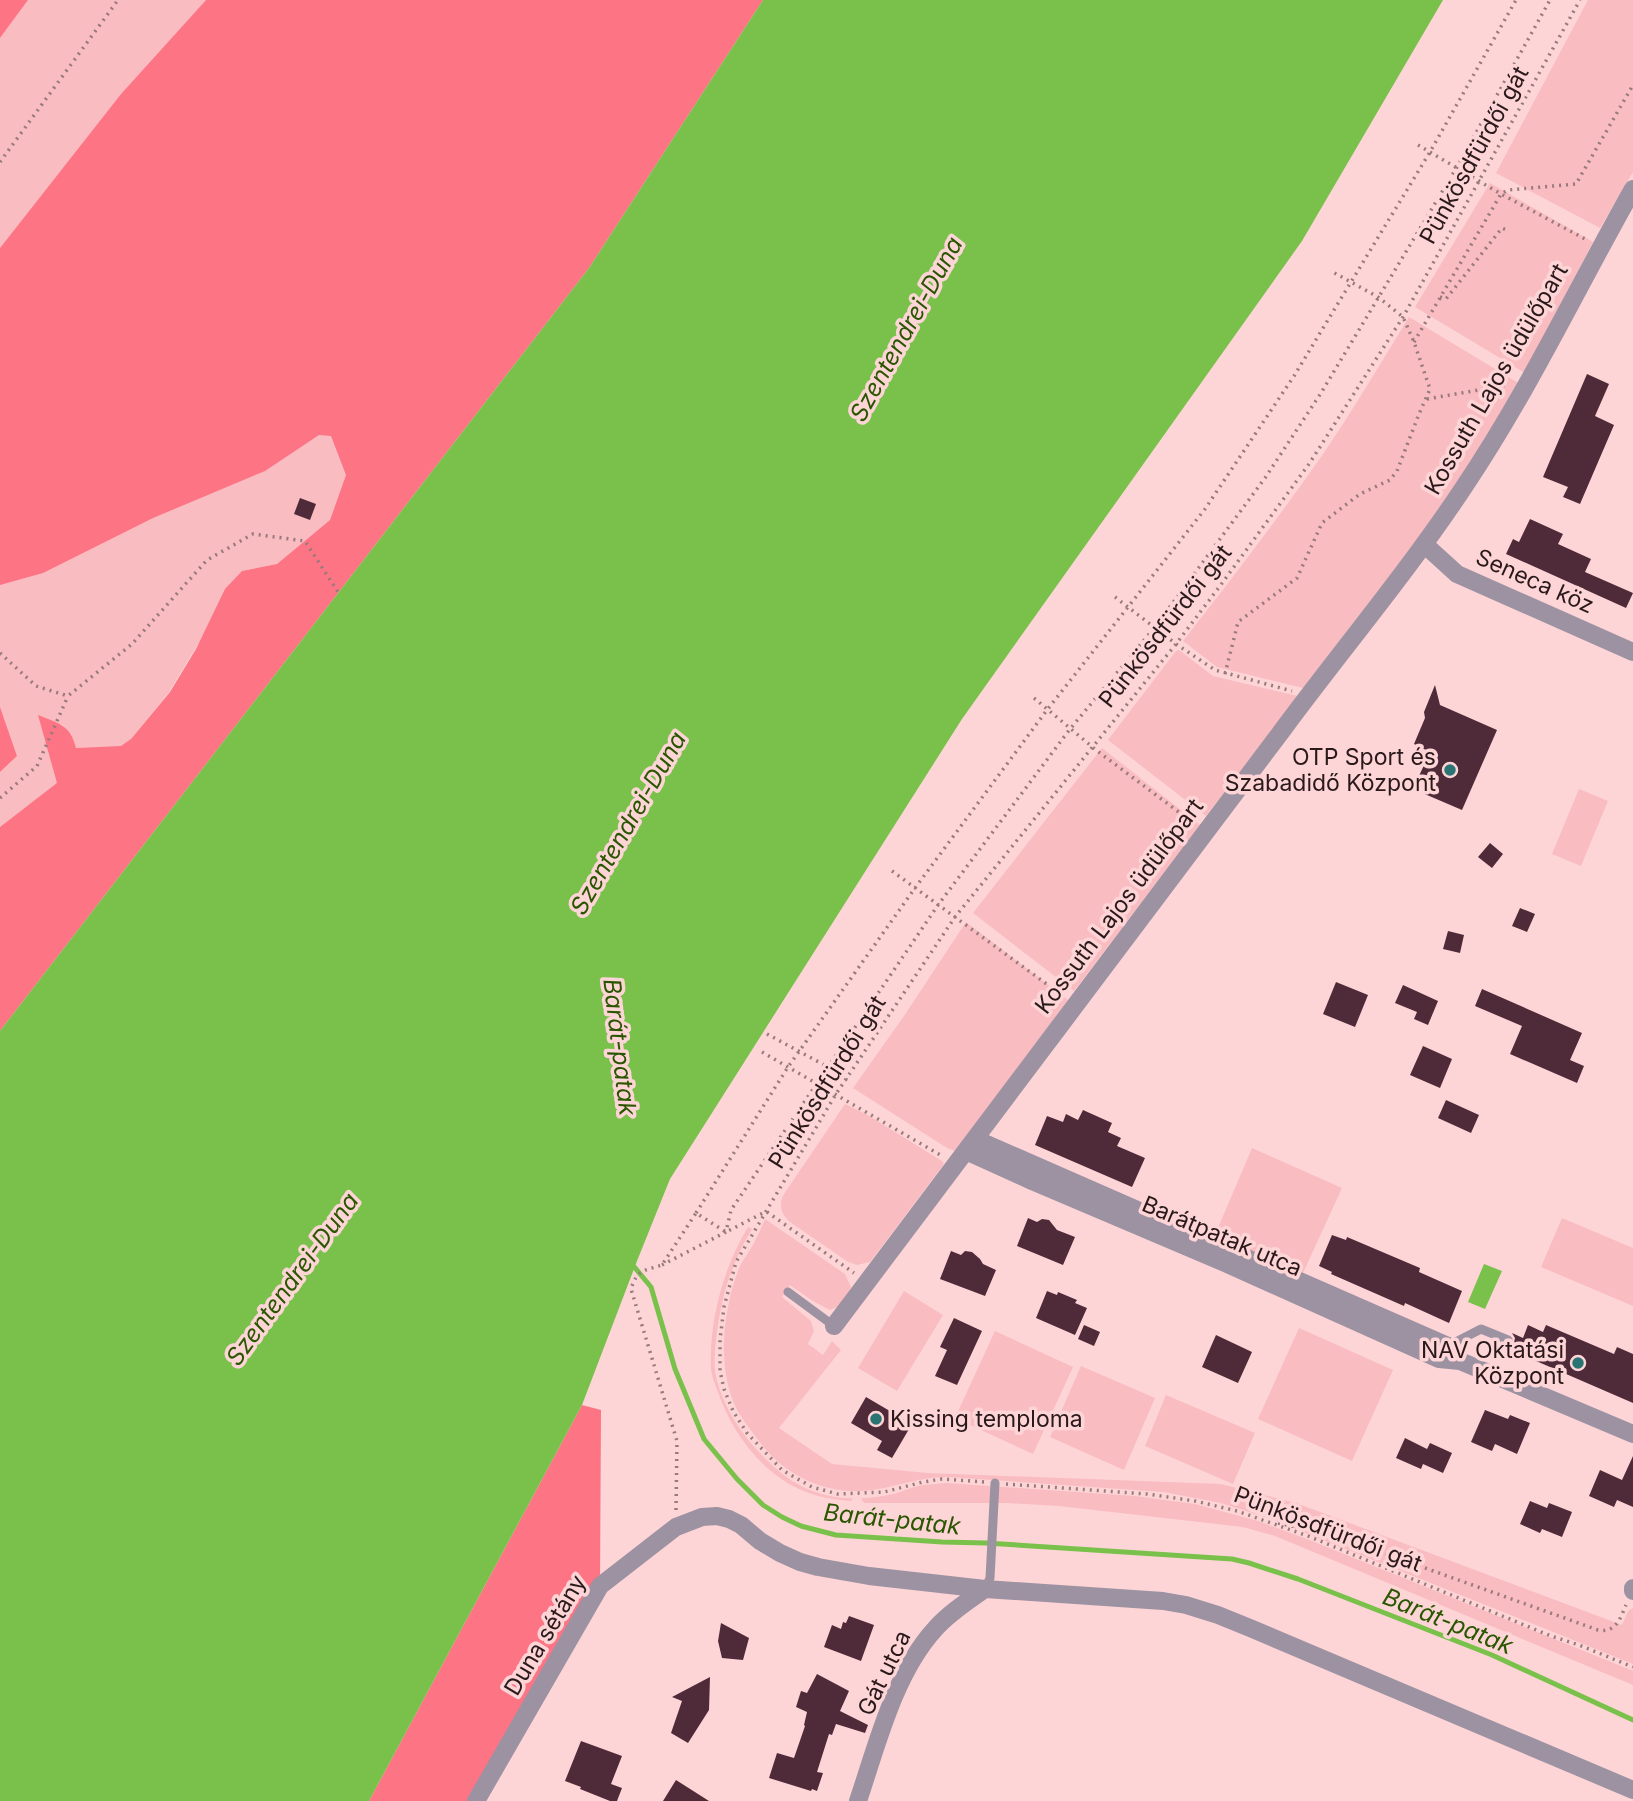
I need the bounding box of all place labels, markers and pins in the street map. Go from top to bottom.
place label: OTP Sport és Szabadidő Központ [1225,743,1436,797]
marker: OTP Sport és Szabadidő Központ [1442,762,1458,778]
place label: NAV Oktatási Központ [1421,1336,1564,1390]
marker: NAV Oktatási Központ [1570,1355,1586,1371]
place label: Kissing temploma [890,1405,1083,1433]
marker: Kissing temploma [868,1411,884,1427]

